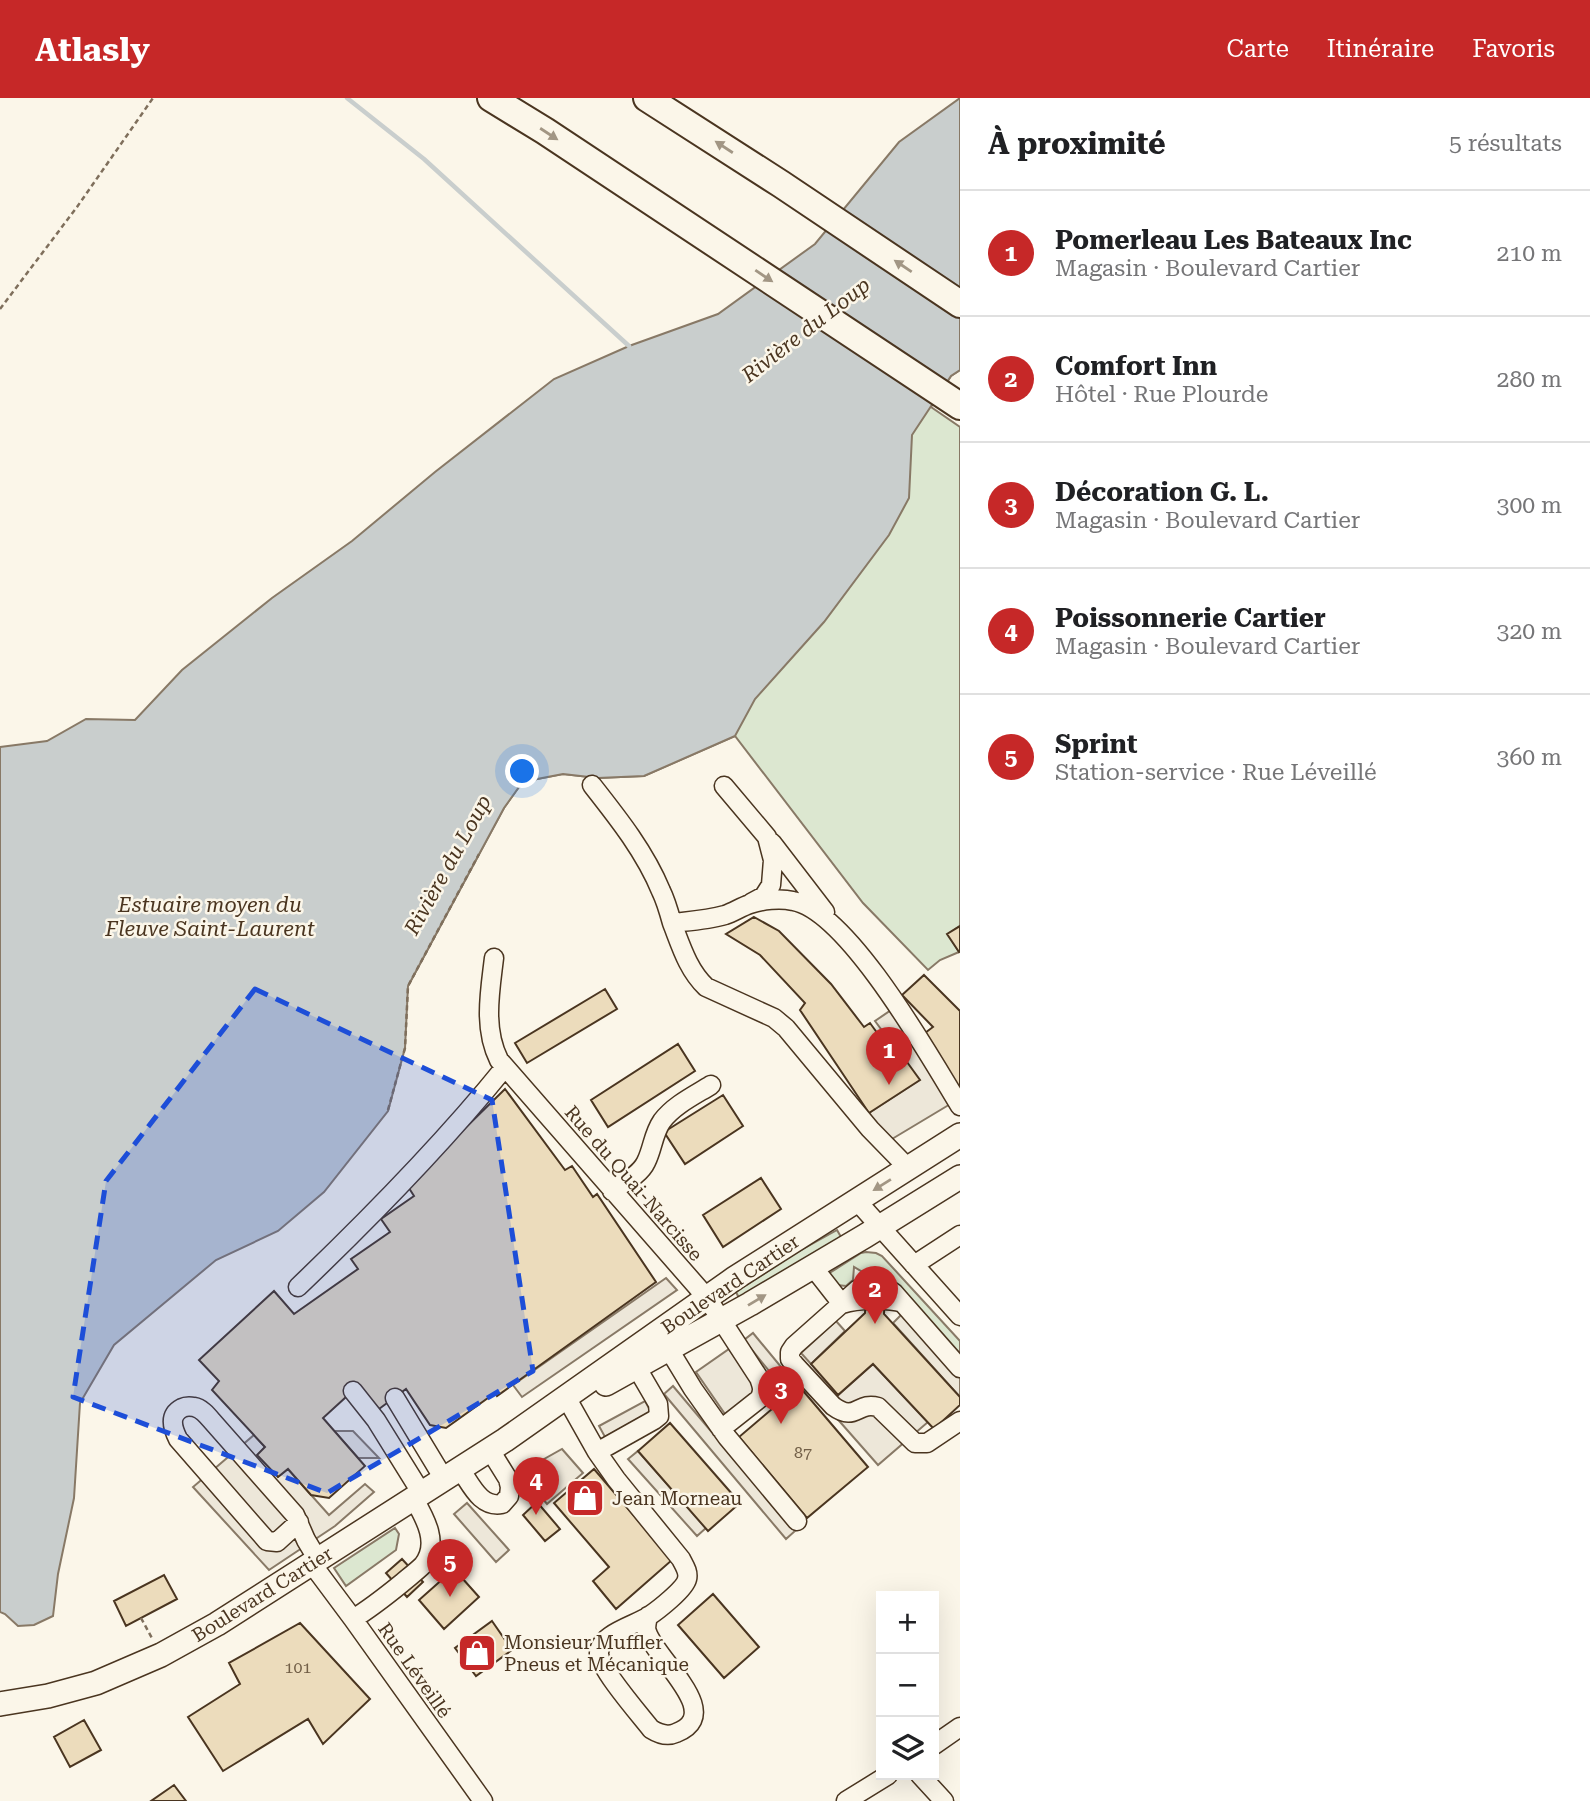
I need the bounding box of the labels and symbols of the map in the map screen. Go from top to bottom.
one-way arrow [540,127,559,140]
one-way arrow [714,141,734,154]
one-way arrow [894,259,912,273]
one-way arrow [755,269,773,283]
water label: Rivière du Loup [736,273,875,388]
your location [505,754,539,788]
water label: Rivière du Loup [399,791,496,940]
water label: Estuaire moyen du Fleuve Saint-Laurent [104,893,315,941]
pin: 1 [866,1027,912,1085]
street label: Rue du Quai-Narcisse [560,1101,707,1266]
one-way arrow [872,1178,891,1191]
street label: Boulevard Cartier [657,1230,804,1339]
pin: 2 [852,1266,898,1324]
one-way arrow [748,1294,767,1306]
pin: 3 [758,1366,804,1424]
house number: 87 [794,1443,812,1462]
pin: 4 [513,1457,559,1515]
shop icon: Jean Morneau [564,1477,606,1519]
place label: Jean Morneau [612,1487,742,1510]
pin: 5 [427,1539,473,1597]
street label: Boulevard Cartier [188,1542,337,1647]
street label: Rue Léveillé [373,1618,456,1722]
place label: Monsieur Muffler Pneus et Mécanique [504,1631,689,1676]
shop icon: Monsieur Muffler Pneus et Mécanique [456,1632,498,1674]
house number: 101 [285,1658,311,1677]

